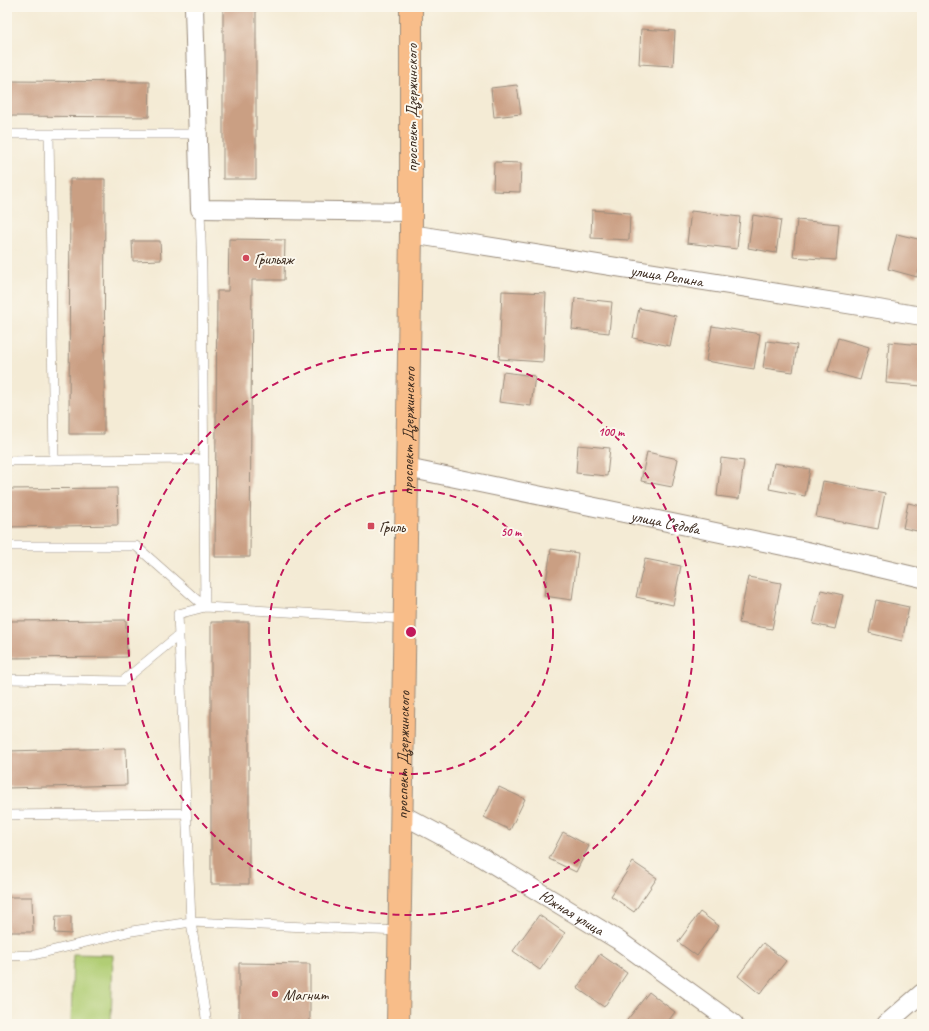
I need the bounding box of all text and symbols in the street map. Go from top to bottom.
street label: проспект Дзержинского [402,43,422,172]
place label: Грильяж [254,249,295,269]
marker: Грильяж [241,253,251,263]
street label: улица Репина [628,260,706,292]
street label: проспект Дзержинского [398,365,420,495]
text: 100 m [598,424,625,440]
street label: улица Седова [628,506,703,540]
place label: Гриль [379,517,406,537]
marker: Гриль [366,521,376,531]
text: 50 m [501,524,522,540]
centre of rings [404,625,418,639]
street label: проспект Дзержинского [392,689,415,819]
street label: Южная улица [535,886,609,941]
place label: Магнит [283,985,330,1005]
marker: Магнит [270,989,280,999]

